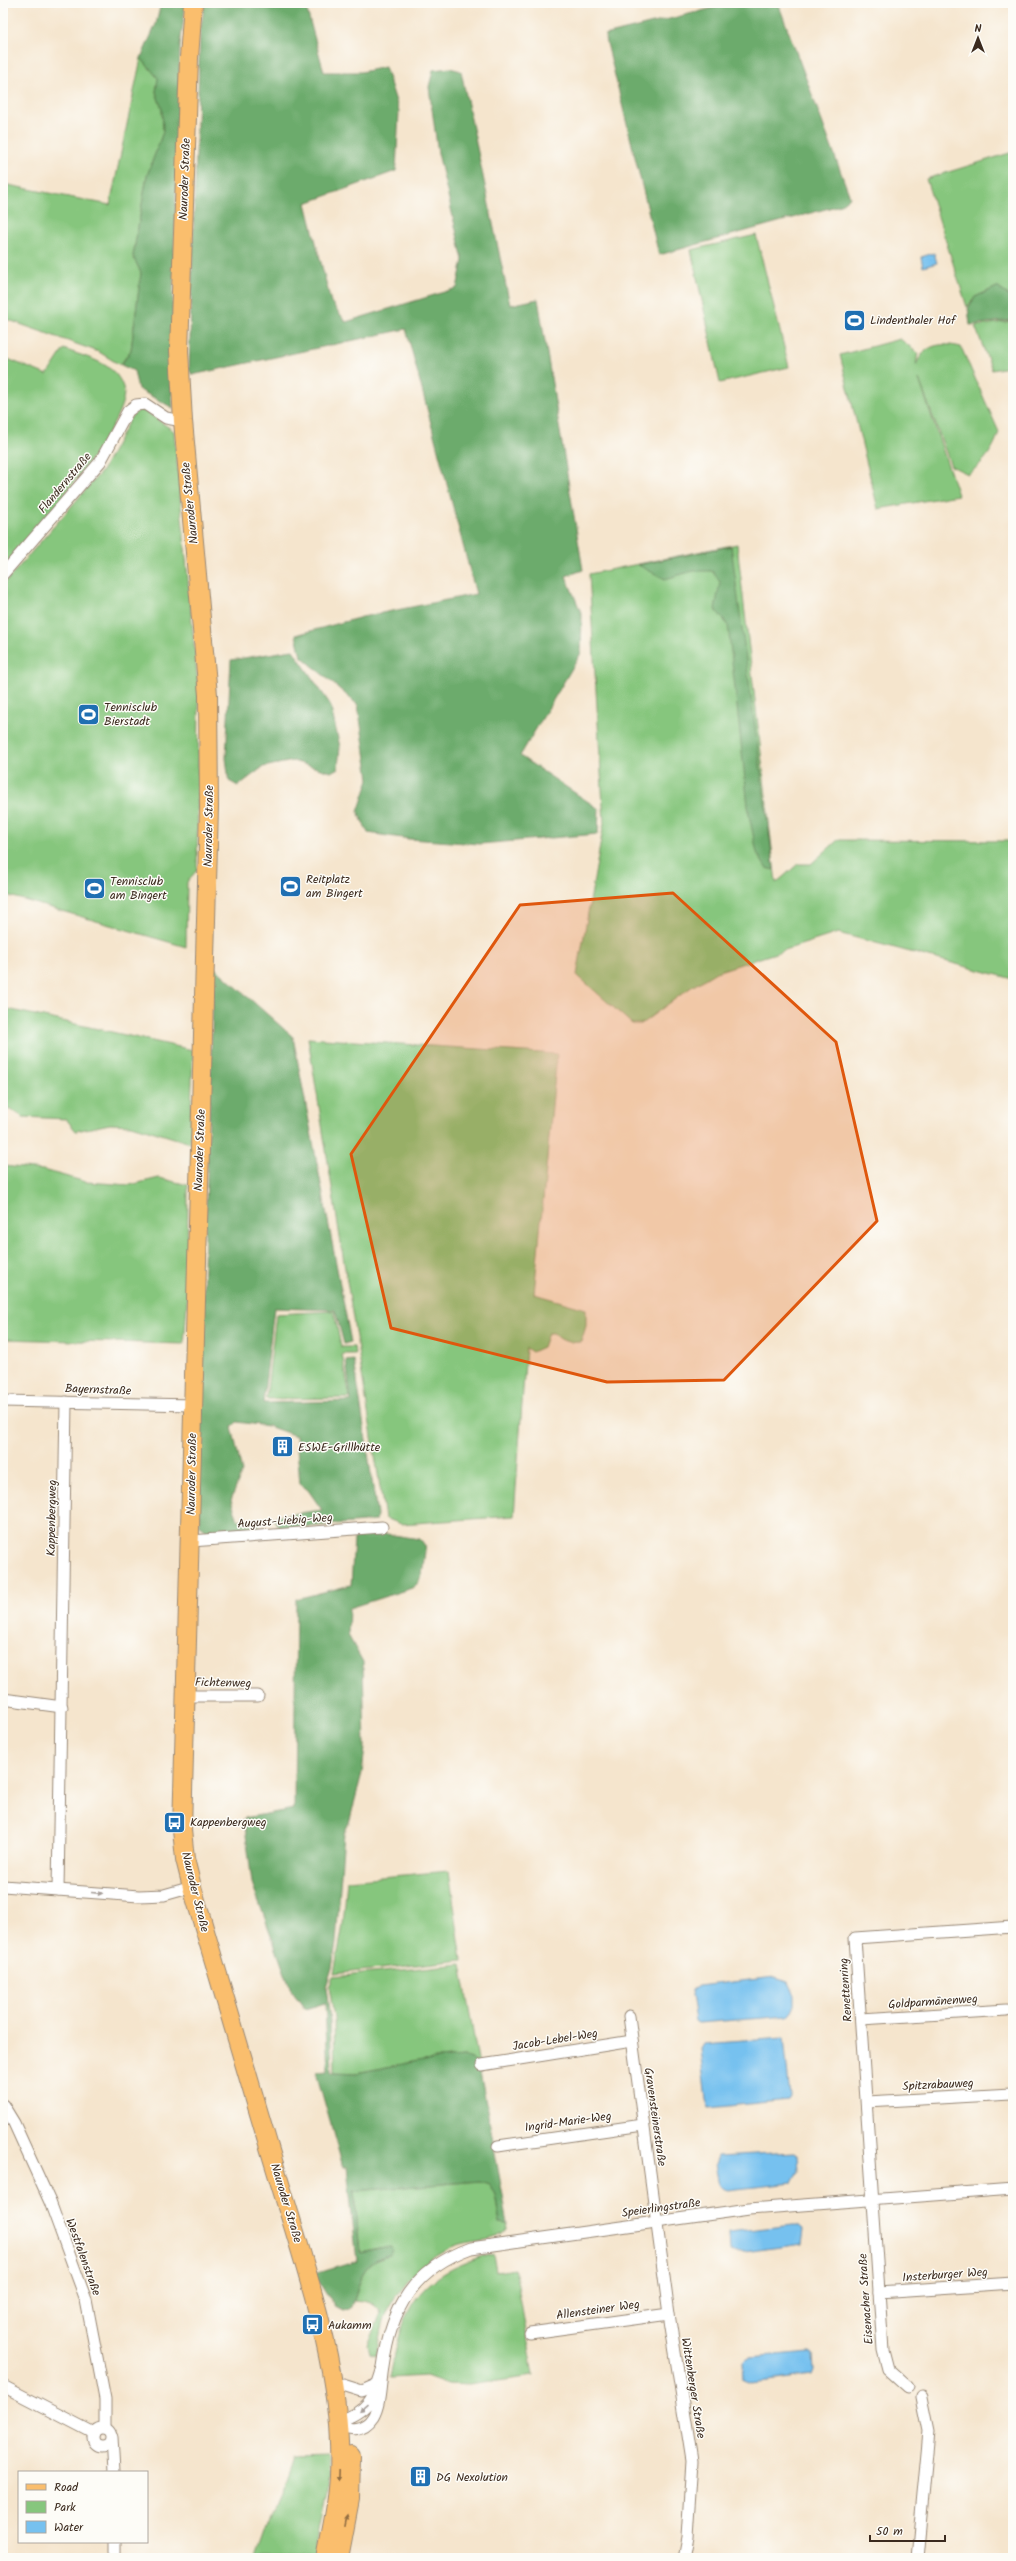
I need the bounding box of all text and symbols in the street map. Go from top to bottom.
north arrow [958,18,998,58]
text: N [975,20,982,38]
street label: Nauroder Straße [174,137,196,220]
sports icon: Lindenthaler Hof [841,307,867,333]
place label: Lindenthaler Hof [870,311,957,330]
street label: Flandernstraße [34,448,97,518]
street label: Nauroder Straße [176,461,204,545]
place label: Tennisclub Bierstadt [104,698,158,731]
sports icon: Tennisclub Bierstadt [76,701,102,727]
street label: Nauroder Straße [199,784,219,867]
place label: Reitplatz am Bingert [306,870,363,903]
place label: Tennisclub am Bingert [110,872,167,905]
sports icon: Reitplatz am Bingert [278,873,304,899]
sports icon: Tennisclub am Bingert [82,875,108,901]
street label: Nauroder Straße [189,1108,211,1191]
street label: Bayernstraße [64,1379,132,1401]
street label: Nauroder Straße [182,1432,202,1515]
building icon: ESWE-Grillhütte [269,1434,295,1460]
place label: ESWE-Grillhütte [298,1438,381,1457]
street label: Kappenbergweg [42,1479,62,1556]
street label: August-Liebig-Weg [237,1508,334,1534]
street label: Fichtenweg [195,1673,252,1693]
bus stop icon: Kappenbergweg [162,1809,188,1835]
place label: Kappenbergweg [190,1813,267,1832]
street label: Nauroder Straße [176,1850,214,1935]
one-way arrow [91,1890,103,1896]
street label: Renettenring [834,1957,858,2023]
street label: Goldparmänenweg [888,1989,979,2015]
street label: Jacob-Lebel-Weg [511,2024,599,2056]
street label: Gravensteinerstraße [639,2066,671,2168]
street label: Spitzrabauweg [902,2074,974,2096]
street label: Ingrid-Marie-Weg [523,2106,613,2137]
street label: Nauroder Straße [265,2161,307,2246]
street label: Speierlingstraße [620,2193,702,2223]
street label: Westfalenstraße [60,2216,106,2299]
street label: Eisenacher Straße [853,2252,879,2345]
street label: Insterburger Weg [902,2263,989,2287]
street label: Allensteiner Weg [555,2295,641,2325]
bus stop icon: Aukamm [300,2312,326,2338]
place label: Aukamm [328,2316,372,2335]
street label: Wittenberger Straße [676,2336,710,2440]
one-way arrow [358,2404,369,2413]
building icon: DG Nexolution [408,2464,434,2490]
place label: DG Nexolution [436,2468,508,2487]
one-way arrow [336,2469,342,2482]
legend [18,2471,148,2543]
text: Road [54,2478,79,2497]
text: Park [54,2498,76,2517]
one-way arrow [344,2514,350,2526]
scale bar [870,2517,945,2543]
text: Water [54,2518,84,2537]
text: 50 m [876,2522,903,2541]

